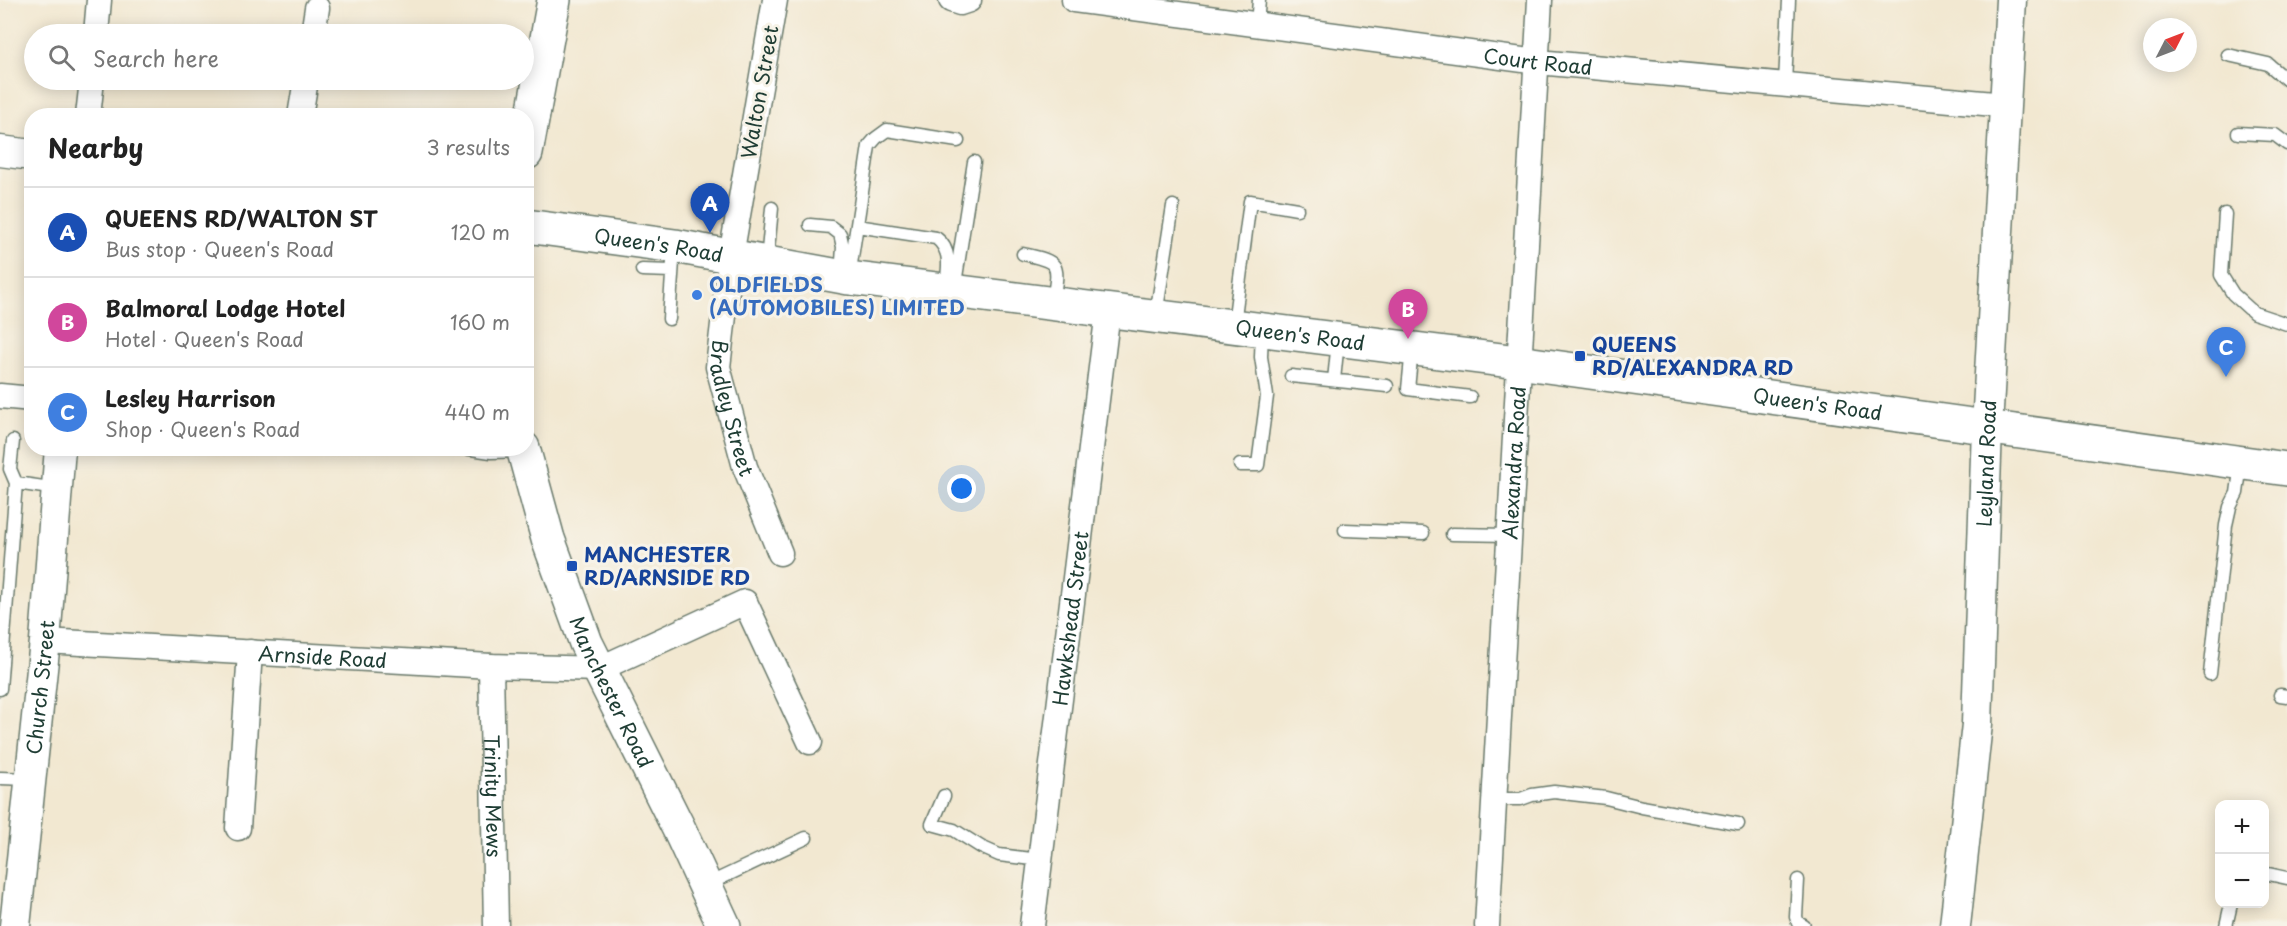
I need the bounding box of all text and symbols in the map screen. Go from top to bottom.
north arrow [2143,18,2197,72]
street label: Walton Street [732,23,786,161]
search box [24,24,534,90]
street label: Court Road [1482,40,1594,82]
icon: search [45,41,78,74]
text: Search here [93,41,219,74]
text: Nearby [48,128,143,167]
text: 3 results [427,132,510,162]
pin: A [690,184,730,233]
text: QUEENS RD/WALTON ST [105,201,378,234]
text: A [60,217,75,247]
text: 120 m [451,217,510,247]
street label: Queen's Road [592,220,726,270]
text: Bus stop · Queen's Road [105,234,334,264]
place label: OLDFIELDS (AUTOMOBILES) LIMITED [709,269,965,322]
marker: OLDFIELDS (AUTOMOBILES) LIMITED [690,288,704,302]
pin: B [1388,290,1428,339]
text: Balmoral Lodge Hotel [105,291,345,324]
text: B [61,307,74,337]
text: 160 m [450,307,510,337]
street label: Queen's Road [1234,312,1367,358]
text: Hotel · Queen's Road [105,324,304,354]
pin: C [2206,328,2246,377]
place label: QUEENS RD/ALEXANDRA RD [1592,329,1794,382]
street label: Bradley Street [702,338,762,481]
marker: QUEENS RD/ALEXANDRA RD [1573,349,1587,363]
street label: Queen's Road [1751,380,1884,428]
text: Lesley Harrison [105,381,276,414]
street label: Alexandra Road [1494,385,1533,540]
text: C [60,397,75,427]
text: 440 m [445,397,510,427]
street label: Leyland Road [1969,399,2004,528]
text: Shop · Queen's Road [105,414,301,444]
your location [947,474,976,503]
street label: Hawkshead Street [1044,529,1096,707]
place label: MANCHESTER RD/ARNSIDE RD [584,539,750,592]
marker: MANCHESTER RD/ARNSIDE RD [565,559,579,573]
street label: Manchester Road [562,612,661,773]
street label: Church Street [18,619,62,756]
street label: Arnside Road [257,638,388,675]
street label: Trinity Mews [477,734,510,858]
map controls [2215,800,2269,908]
button: + [2215,800,2269,854]
button: − [2215,854,2269,908]

